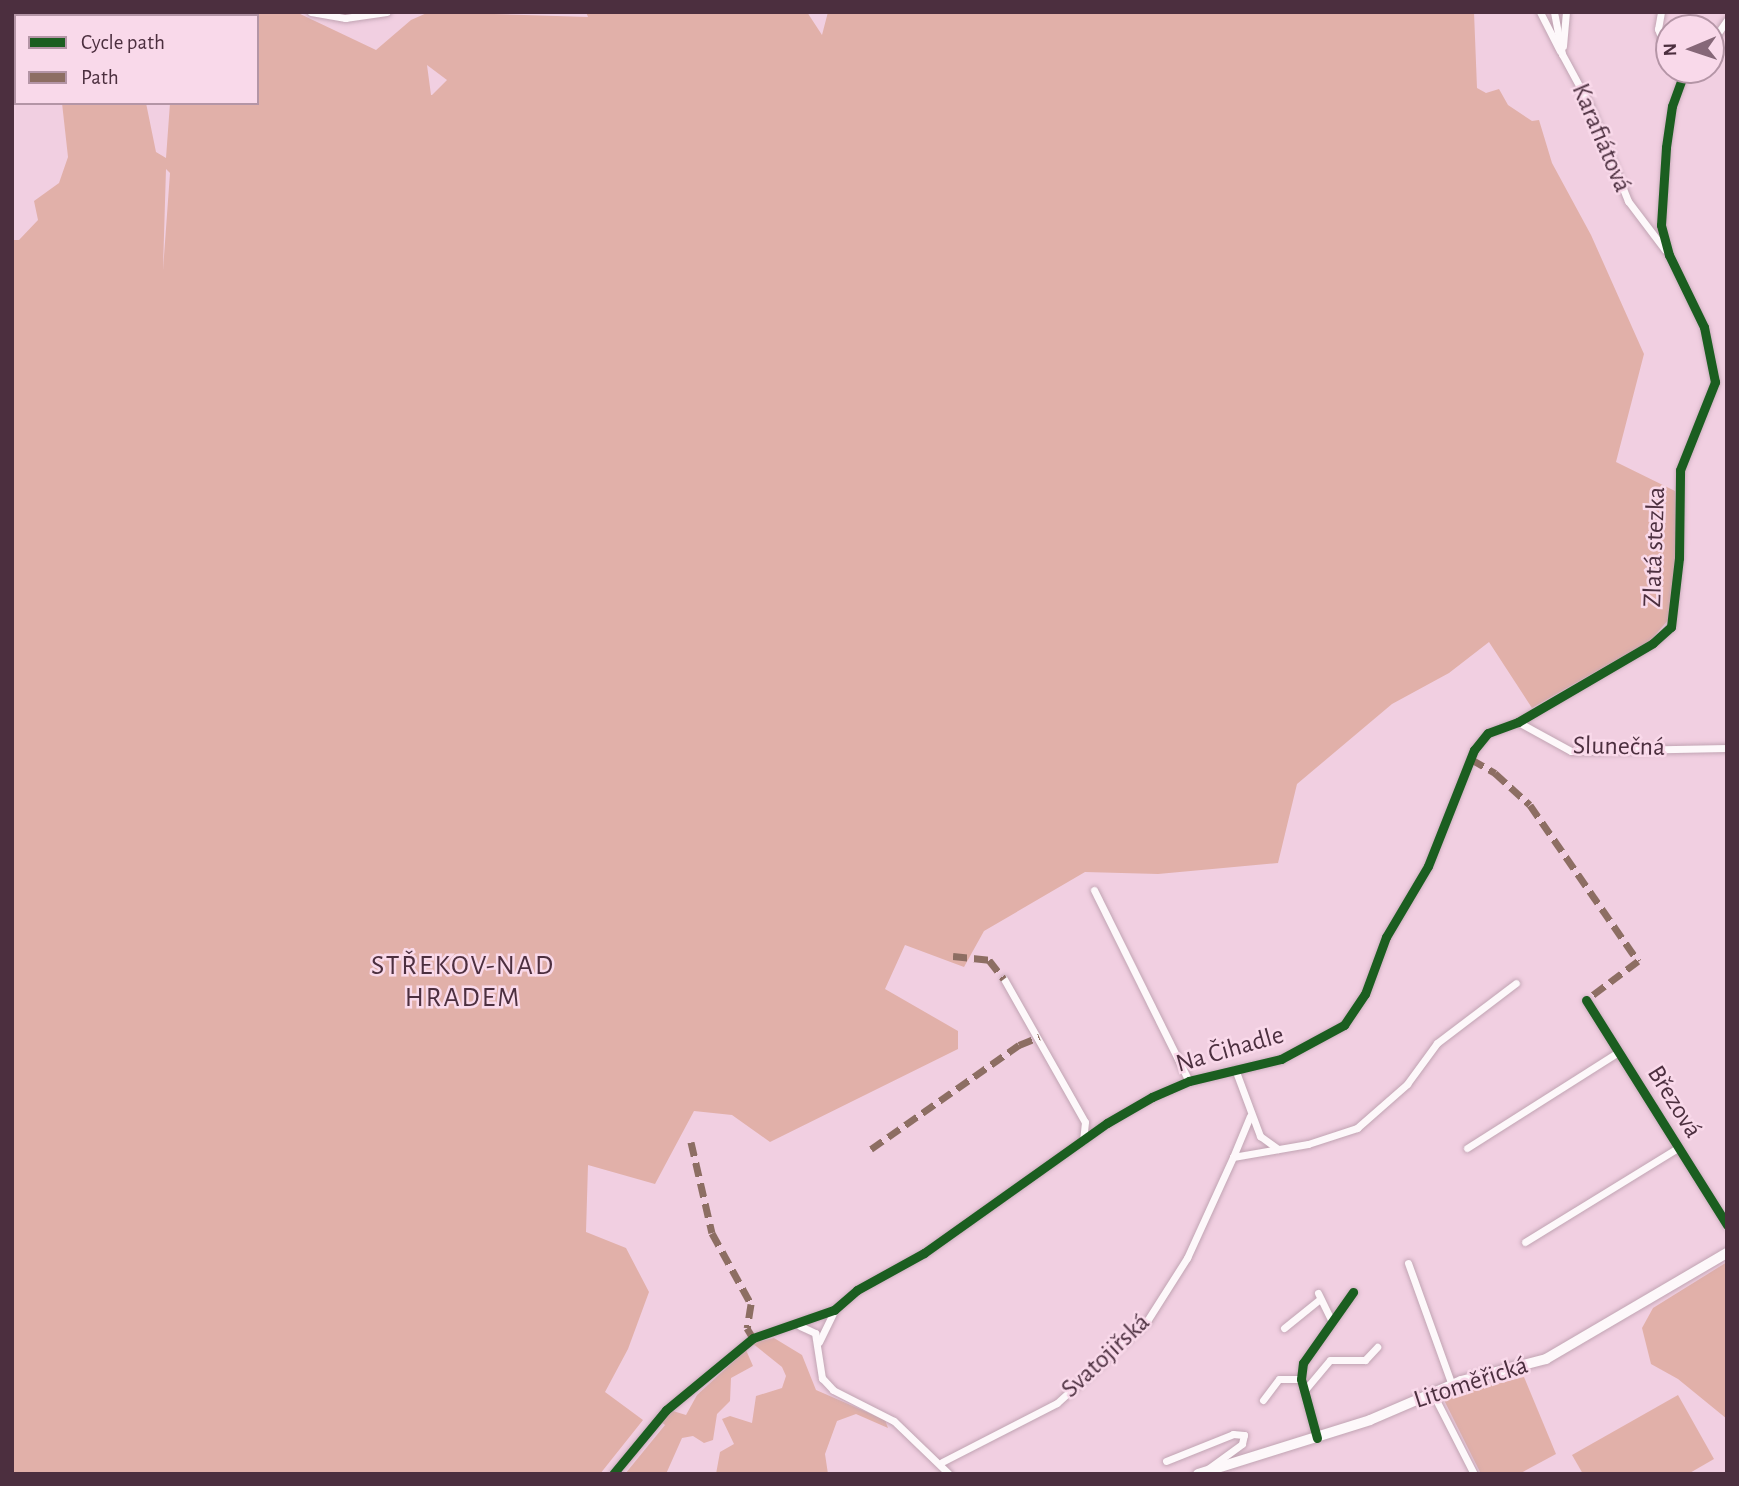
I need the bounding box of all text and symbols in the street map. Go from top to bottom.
legend [14,14,259,105]
north arrow [1655,14,1725,84]
text: Cycle path [81,32,165,53]
text: N [1661,43,1680,57]
text: Path [81,67,119,88]
street label: Karafiátová [1564,79,1638,197]
street label: Zlatá stezka [1637,486,1673,608]
street label: Slunečná [1573,731,1665,763]
district label: STŘEKOV-NAD HRADEM [372,949,554,1015]
street label: Na Čihadle [1172,1020,1288,1080]
street label: Březová [1640,1060,1708,1144]
street label: Svatojiřská [1055,1307,1157,1405]
street label: Litoměřická [1410,1350,1532,1416]

